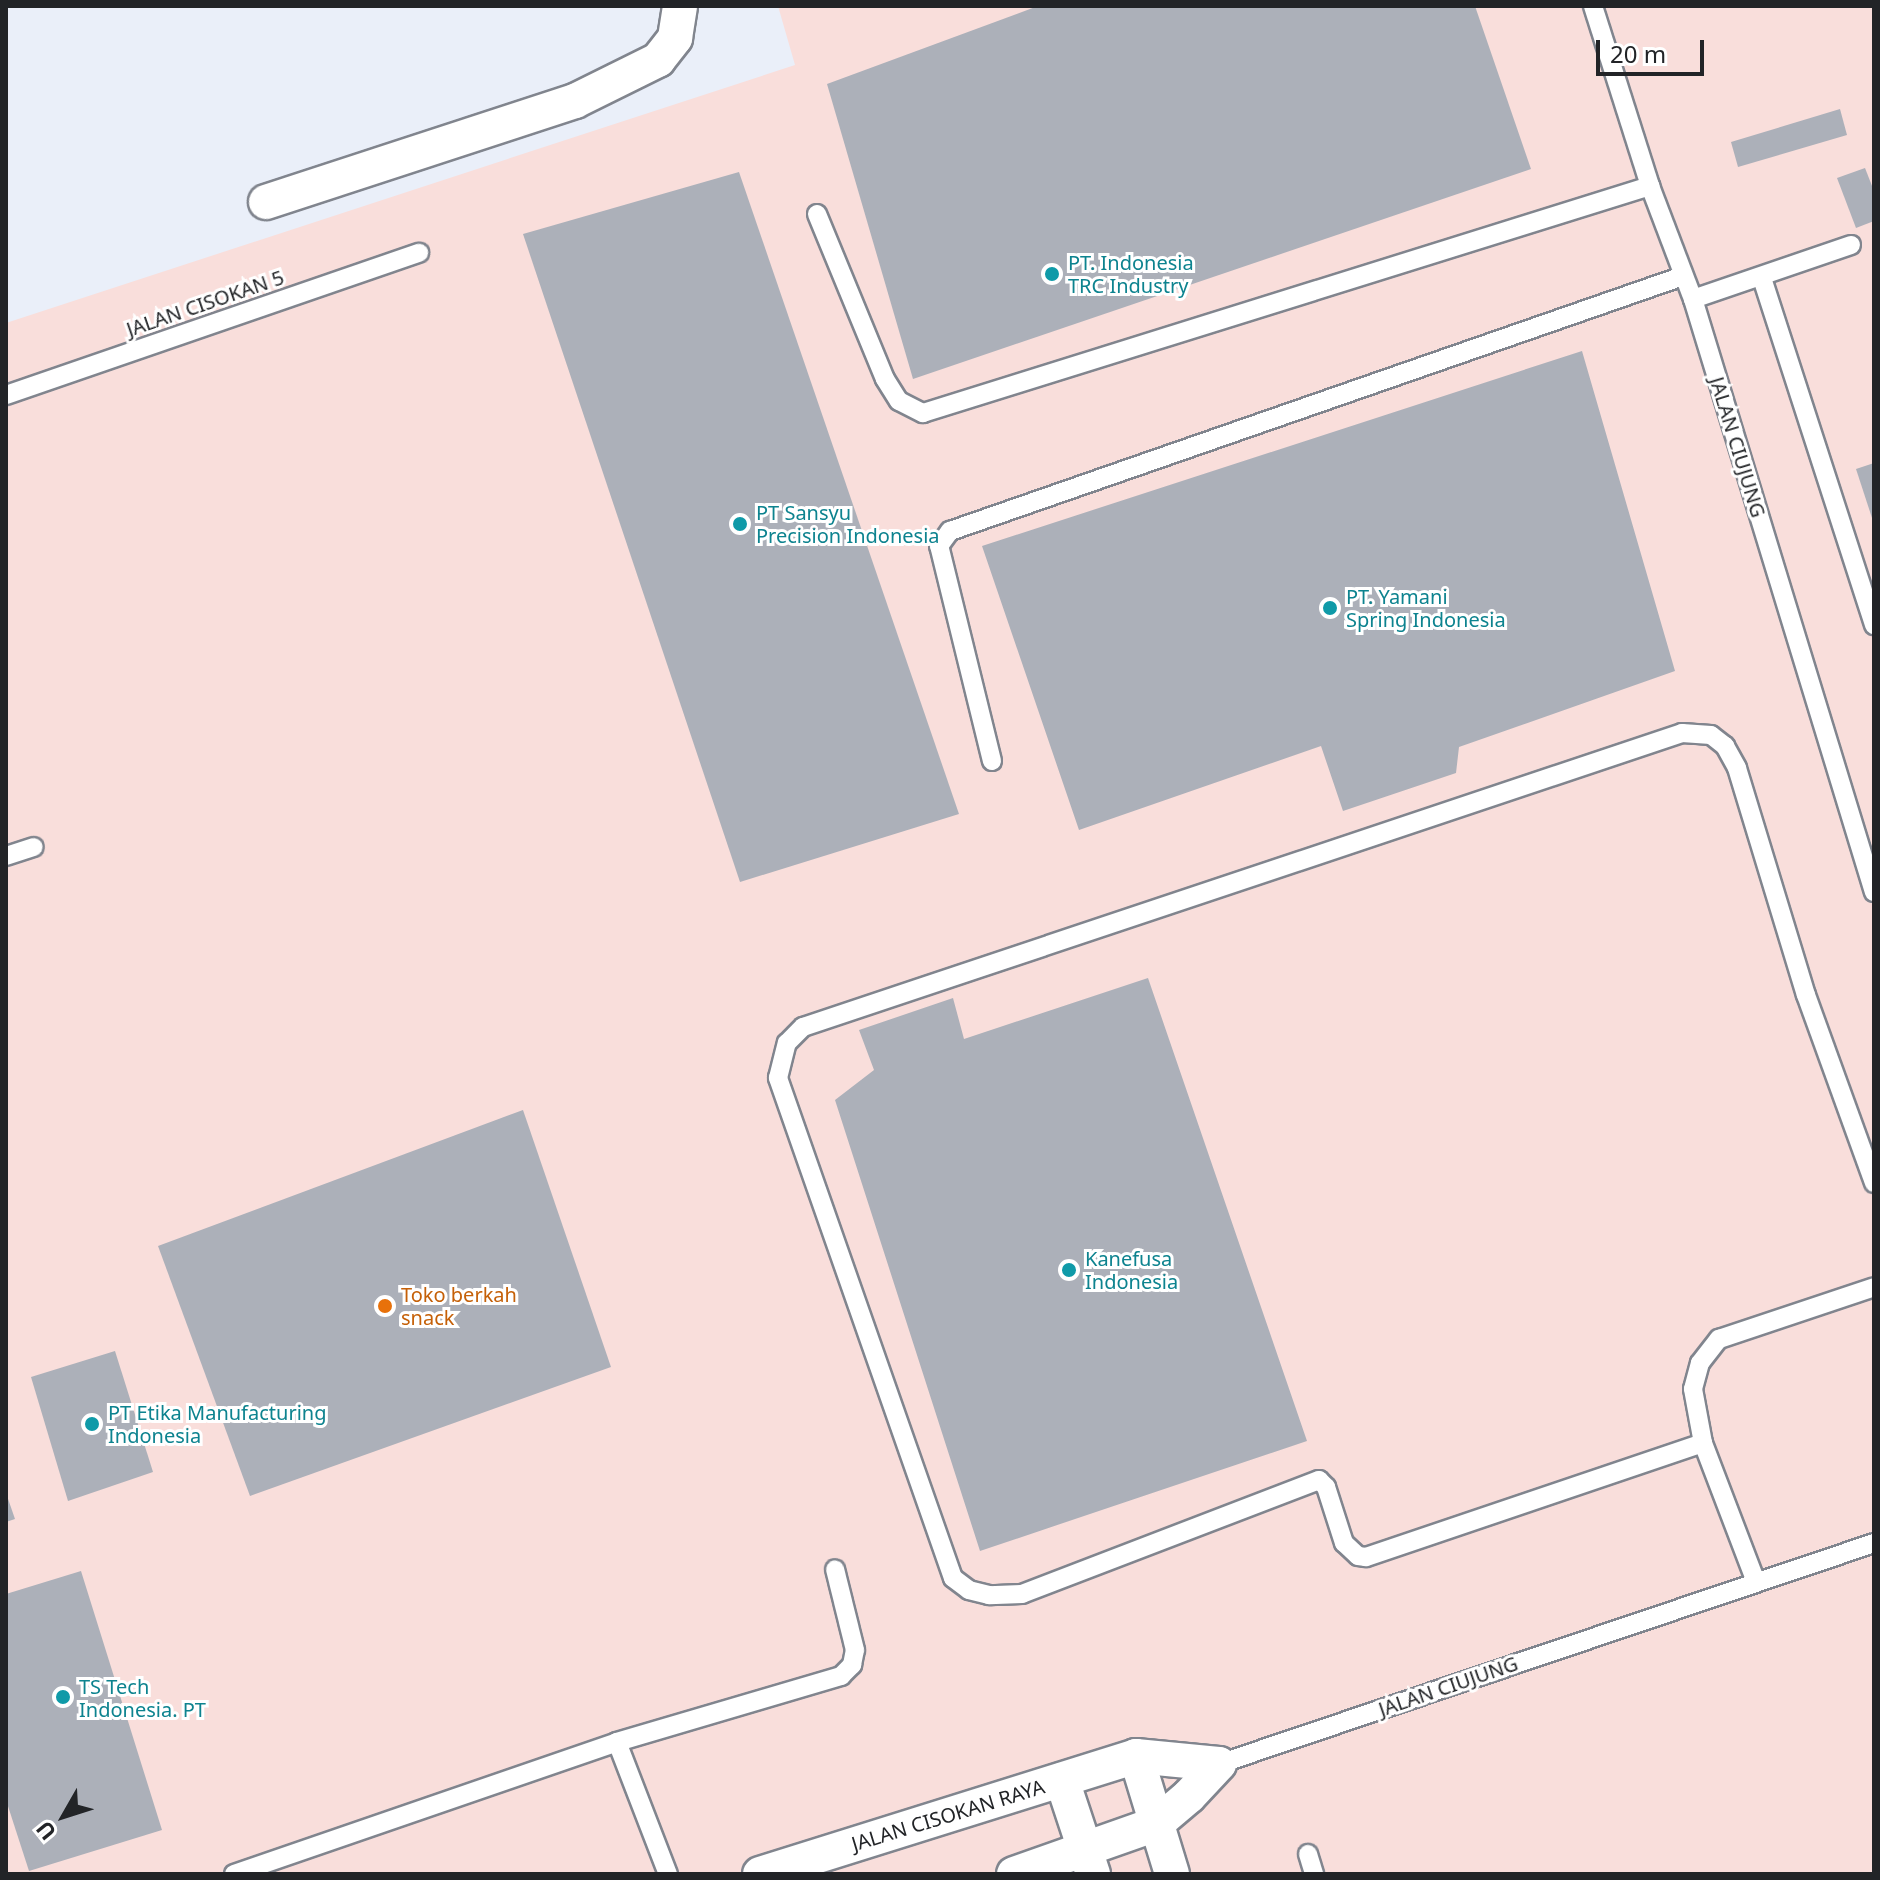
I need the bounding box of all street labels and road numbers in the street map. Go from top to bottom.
street label: JALAN CISOKAN 5 [123,265,287,341]
street label: JALAN CIUJUNG [1705,374,1771,520]
street label: JALAN CIUJUNG [1375,1651,1521,1721]
street label: JALAN CISOKAN RAYA [849,1774,1047,1856]

